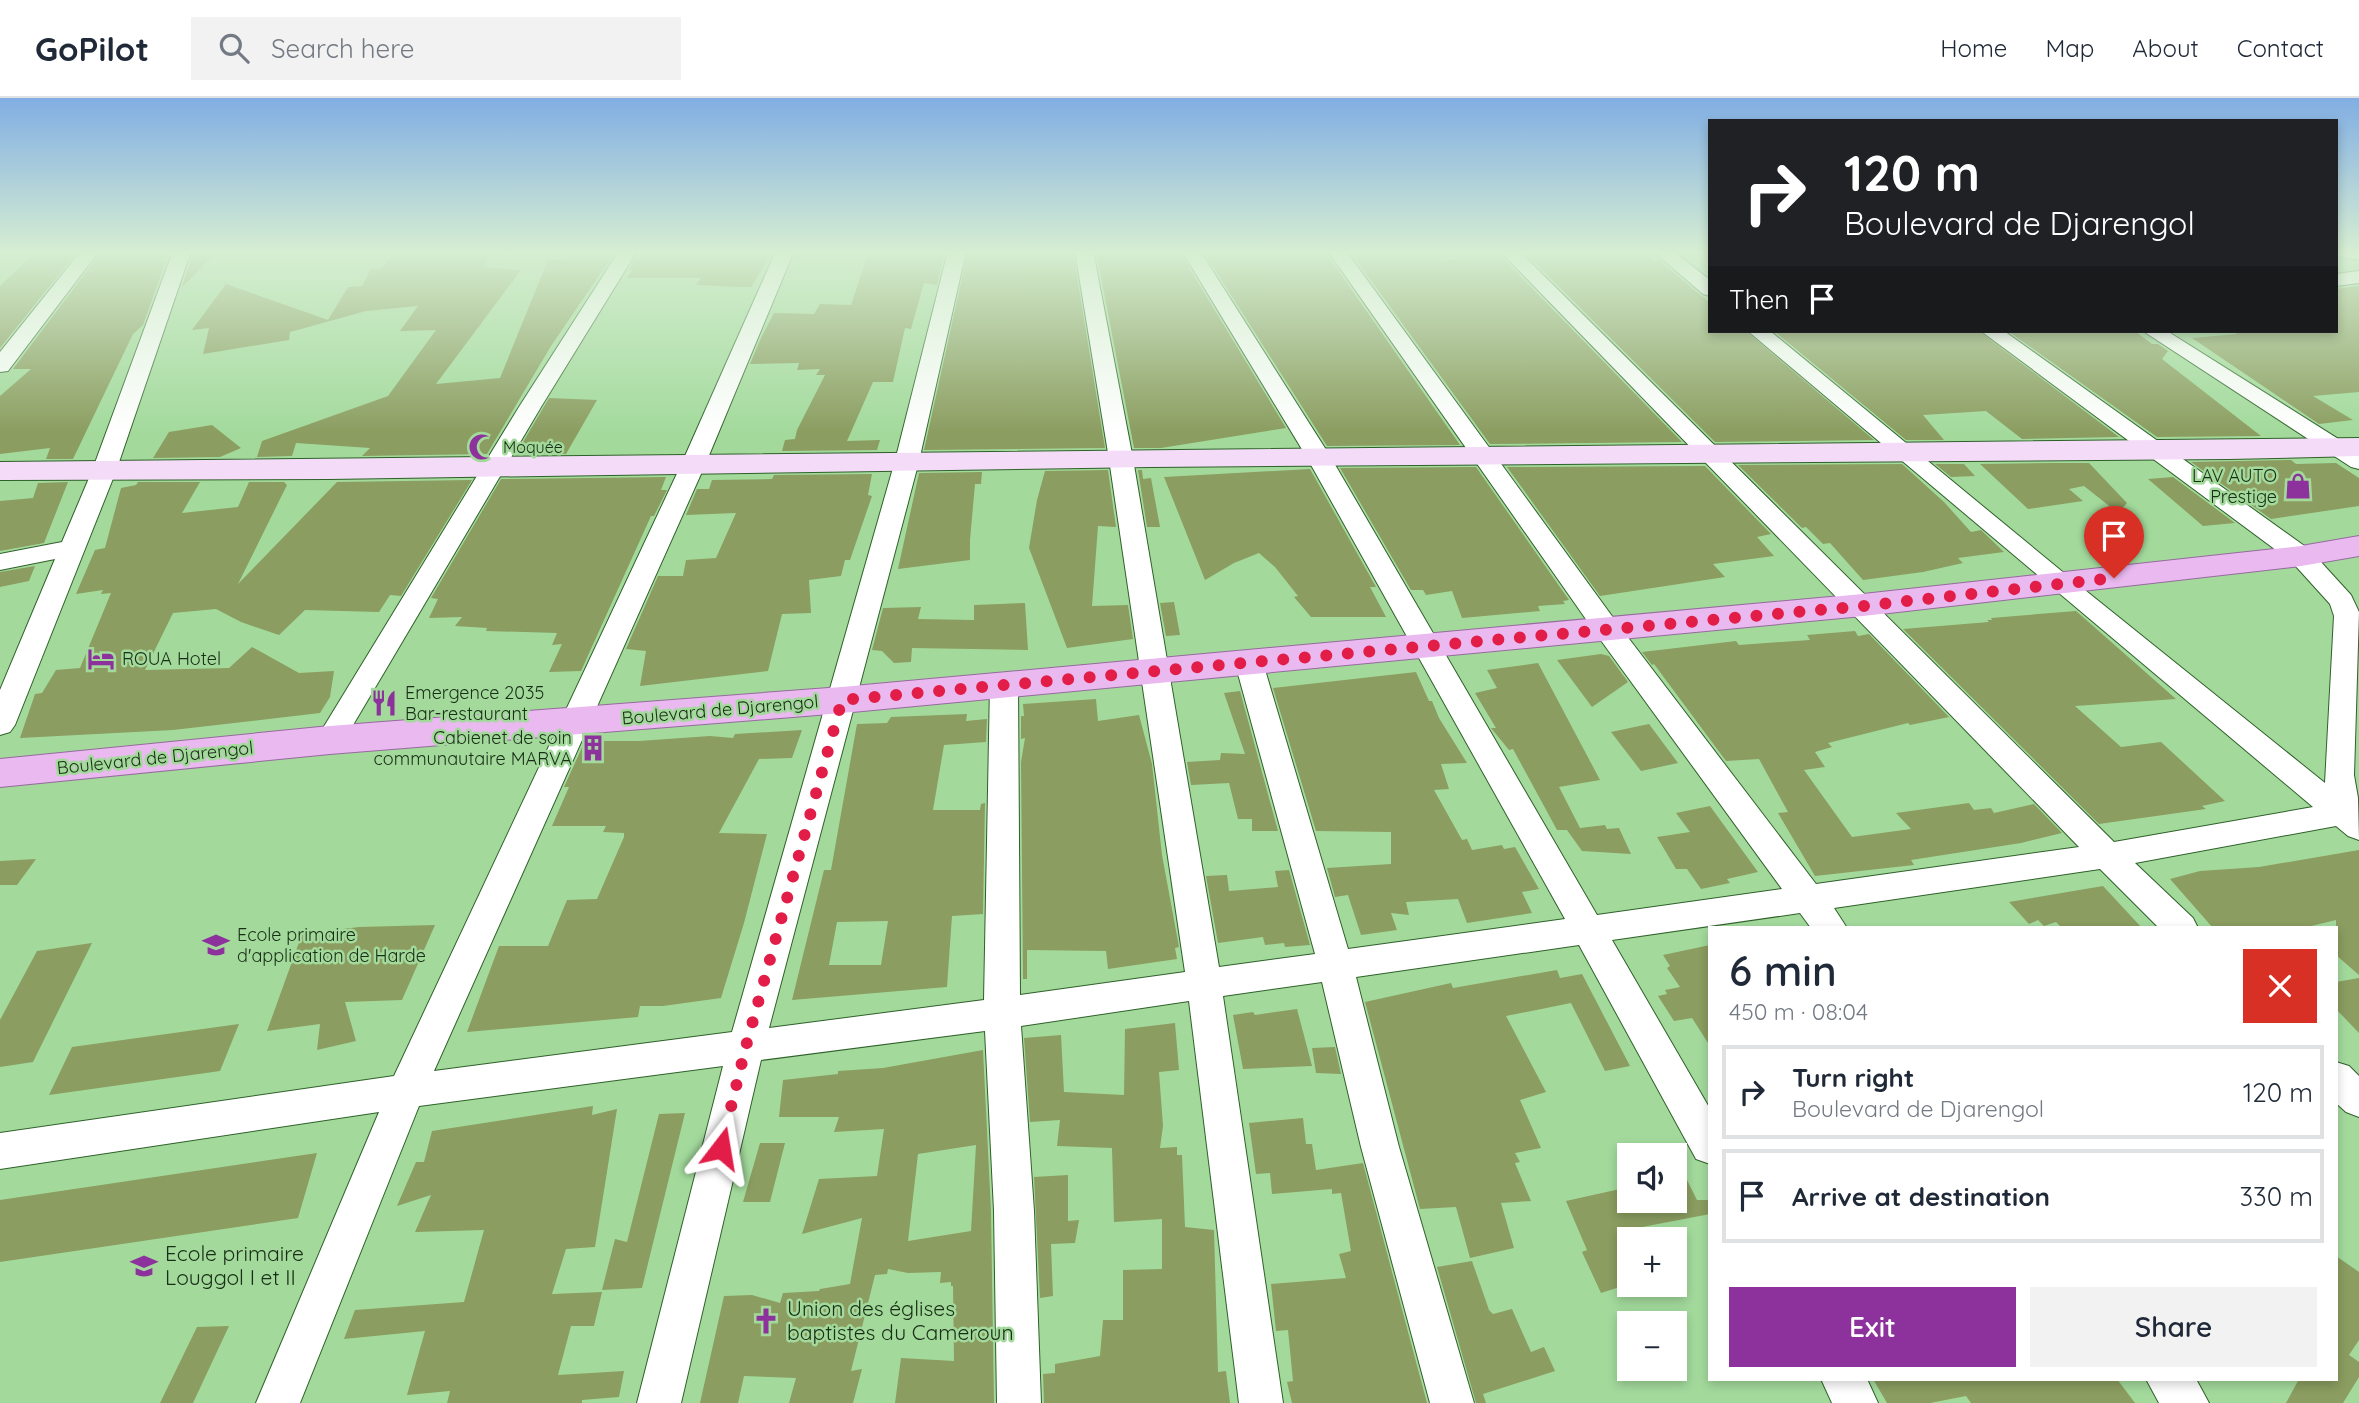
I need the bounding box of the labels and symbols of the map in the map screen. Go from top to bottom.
mosque icon: Moquée [467,432,497,462]
place label: Moquée [503,437,563,457]
place label: LAV AUTO Prestige [2192,464,2277,508]
shop icon: LAV AUTO Prestige [2283,471,2313,501]
pin [2084,506,2144,578]
hotel icon: ROUA Hotel [86,644,116,674]
place label: ROUA Hotel [122,647,221,670]
place label: Emergence 2035 Bar-restaurant [405,681,544,725]
restaurant icon: Emergence 2035 Bar-restaurant [369,688,399,718]
street label: Boulevard de Djarengol [621,689,819,730]
place label: Cabienet de soin communautaire MARVA [374,726,572,770]
building icon: Cabienet de soin communautaire MARVA [578,733,608,763]
street label: Boulevard de Djarengol [56,736,254,779]
place label: Ecole primaire d'application de Harde [237,923,426,967]
school or university icon: Ecole primaire d'application de Harde [201,930,231,960]
position arrow [684,1111,758,1185]
place label: Ecole primaire Louggol I et II [165,1240,304,1290]
school or university icon: Ecole primaire Louggol I et II [129,1251,159,1281]
place label: Union des églises baptistes du Cameroun [787,1295,1014,1345]
church icon: Union des églises baptistes du Cameroun [751,1306,781,1336]

